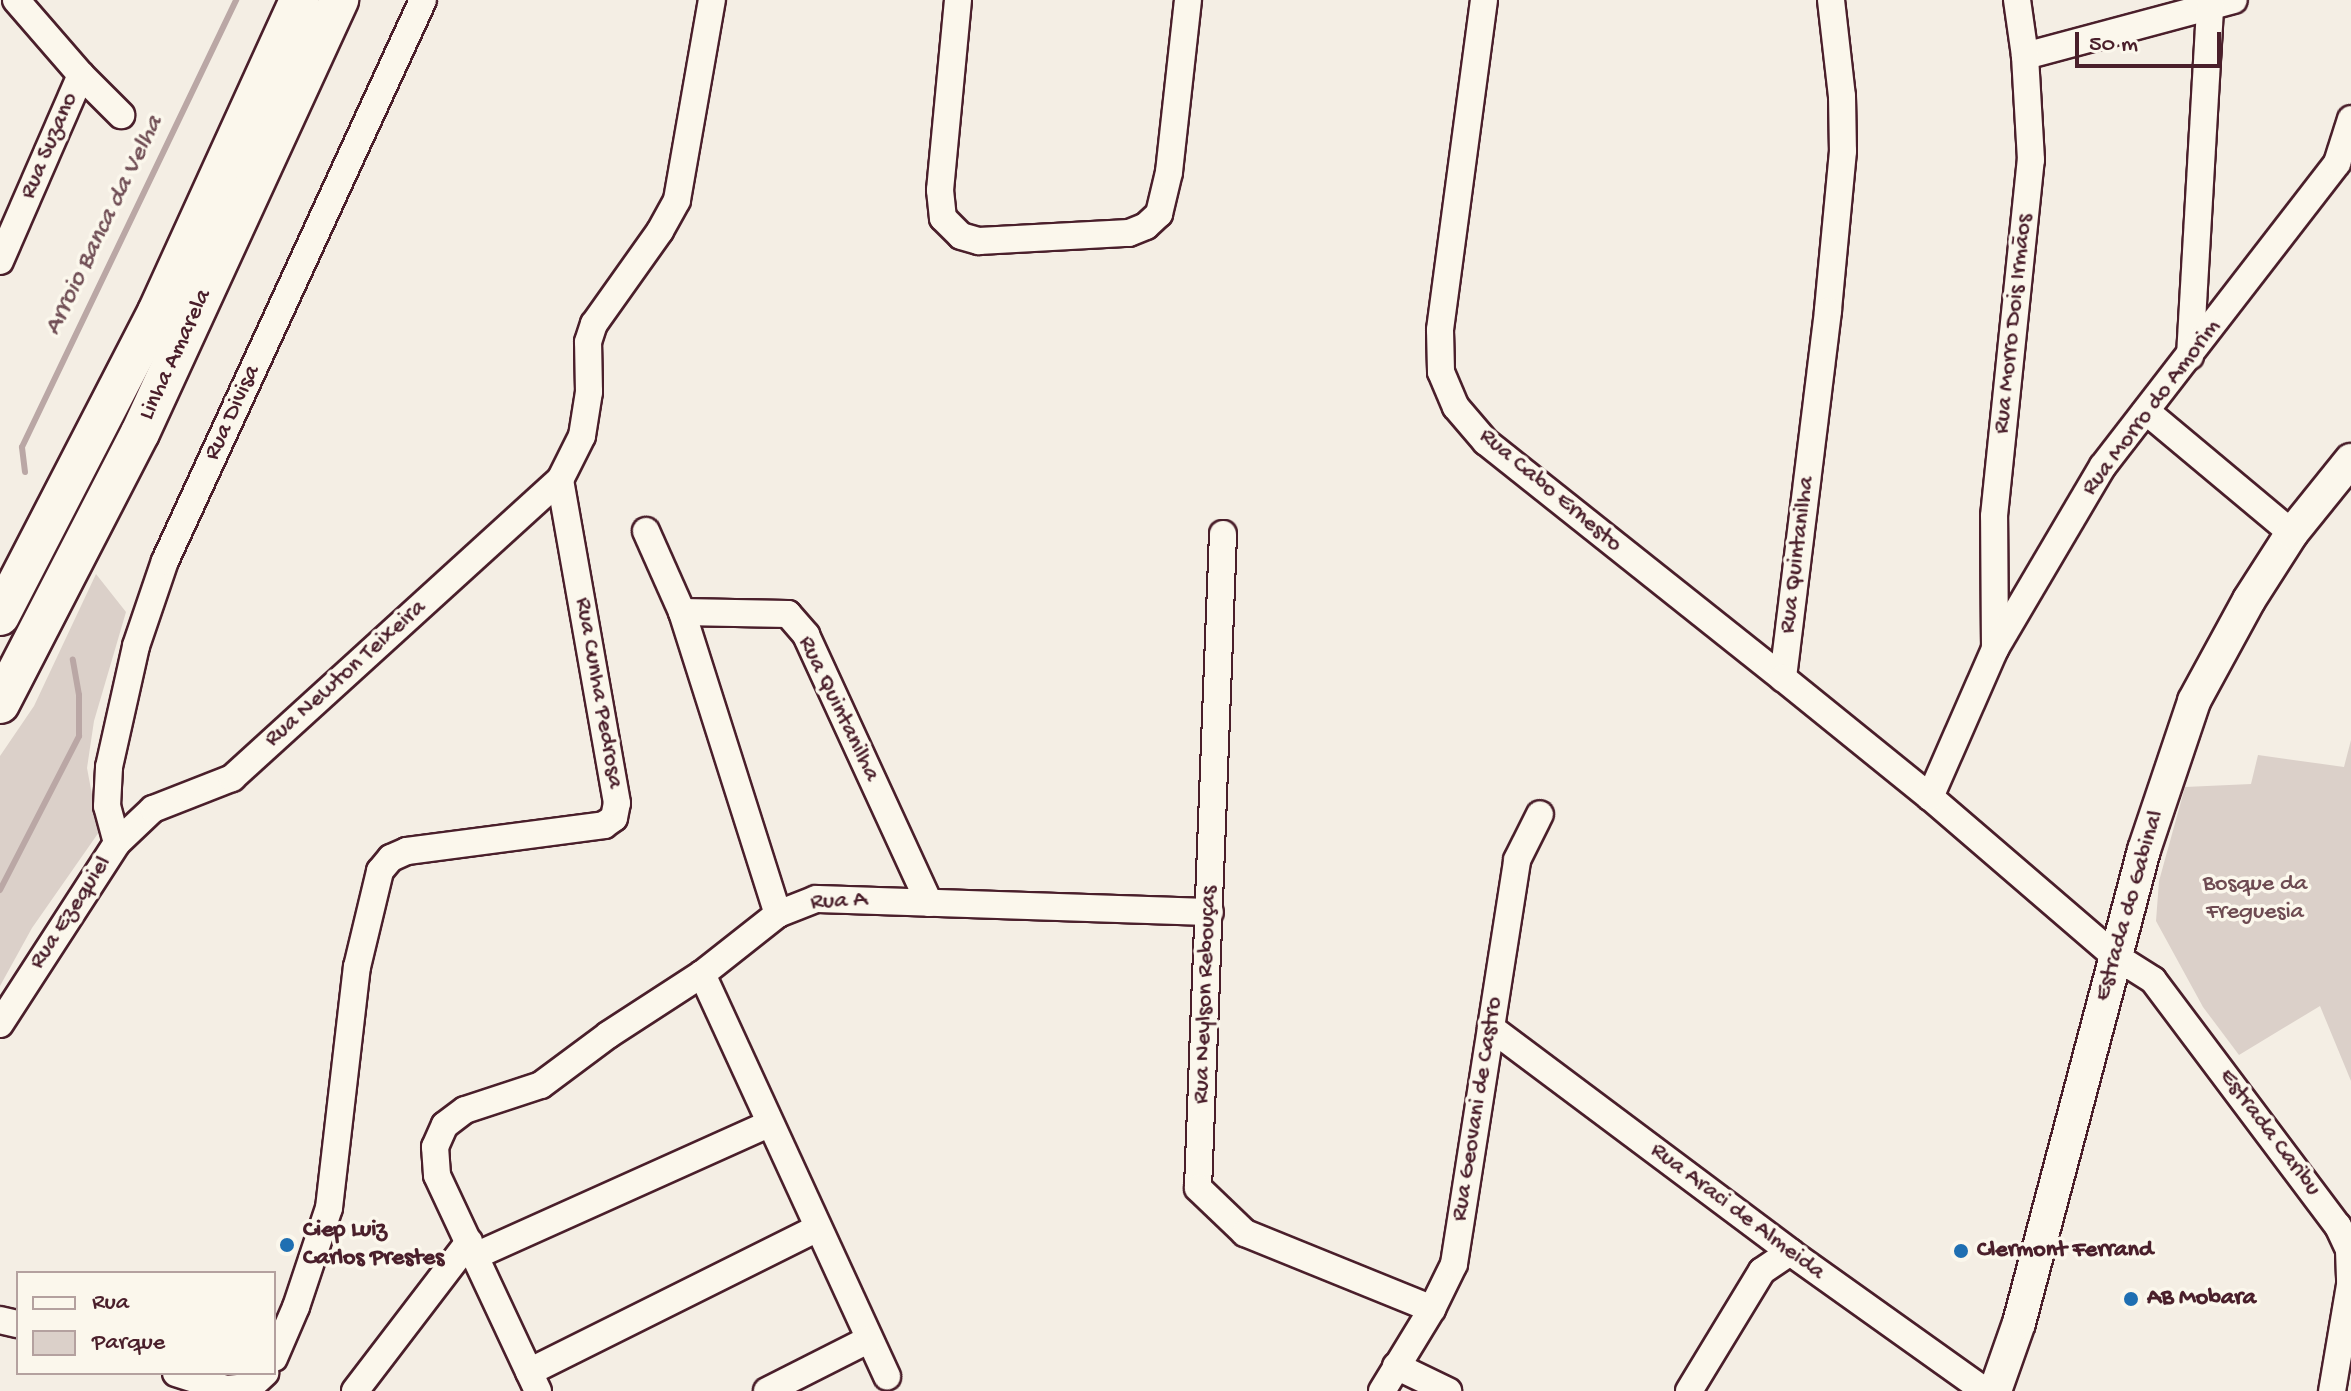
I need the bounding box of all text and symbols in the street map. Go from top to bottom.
scale bar [2079,16,2225,66]
text: 50 m [2089,31,2138,60]
street label: Rua Suzano [15,88,85,204]
water label: Arroio Banca da Velha [38,111,172,341]
street label: Rua Morro Dois Irmãos [1988,213,2040,435]
street label: Linha Amarela [133,285,219,425]
street label: Rua Morro do Amorim [2076,314,2228,502]
street label: Rua Divisa [198,361,268,465]
street label: Rua Cabo Ernesto [1472,423,1628,559]
street label: Rua Quintanilha [1774,475,1822,635]
street label: Rua Newton Teixeira [259,594,433,754]
street label: Rua Cunha Pedrosa [567,595,629,791]
street label: Rua Quintanilha [790,632,886,786]
street label: Estrada do Gabinal [2089,807,2171,1005]
street label: Rua Ezequiel [24,851,118,975]
park label: Bosque da Freguesia [2203,871,2307,927]
street label: Rua A [810,886,868,918]
street label: Rua Neylson Rebouças [1188,886,1224,1104]
street label: Rua Geovani de Castro [1446,995,1510,1223]
street label: Estrada Caribu [2212,1063,2326,1203]
street label: Rua Araci de Almeida [1644,1137,1830,1287]
place label: Ciep Luiz Carlos Prestes [303,1217,444,1273]
marker: Ciep Luiz Carlos Prestes [278,1236,296,1254]
place label: Clermont Ferrand [1977,1237,2153,1265]
marker: Clermont Ferrand [1952,1242,1970,1260]
legend [16,1271,276,1375]
place label: AB Mobara [2147,1285,2256,1313]
text: Rua [92,1289,129,1318]
marker: AB Mobara [2122,1290,2140,1308]
text: Parque [92,1329,165,1358]

